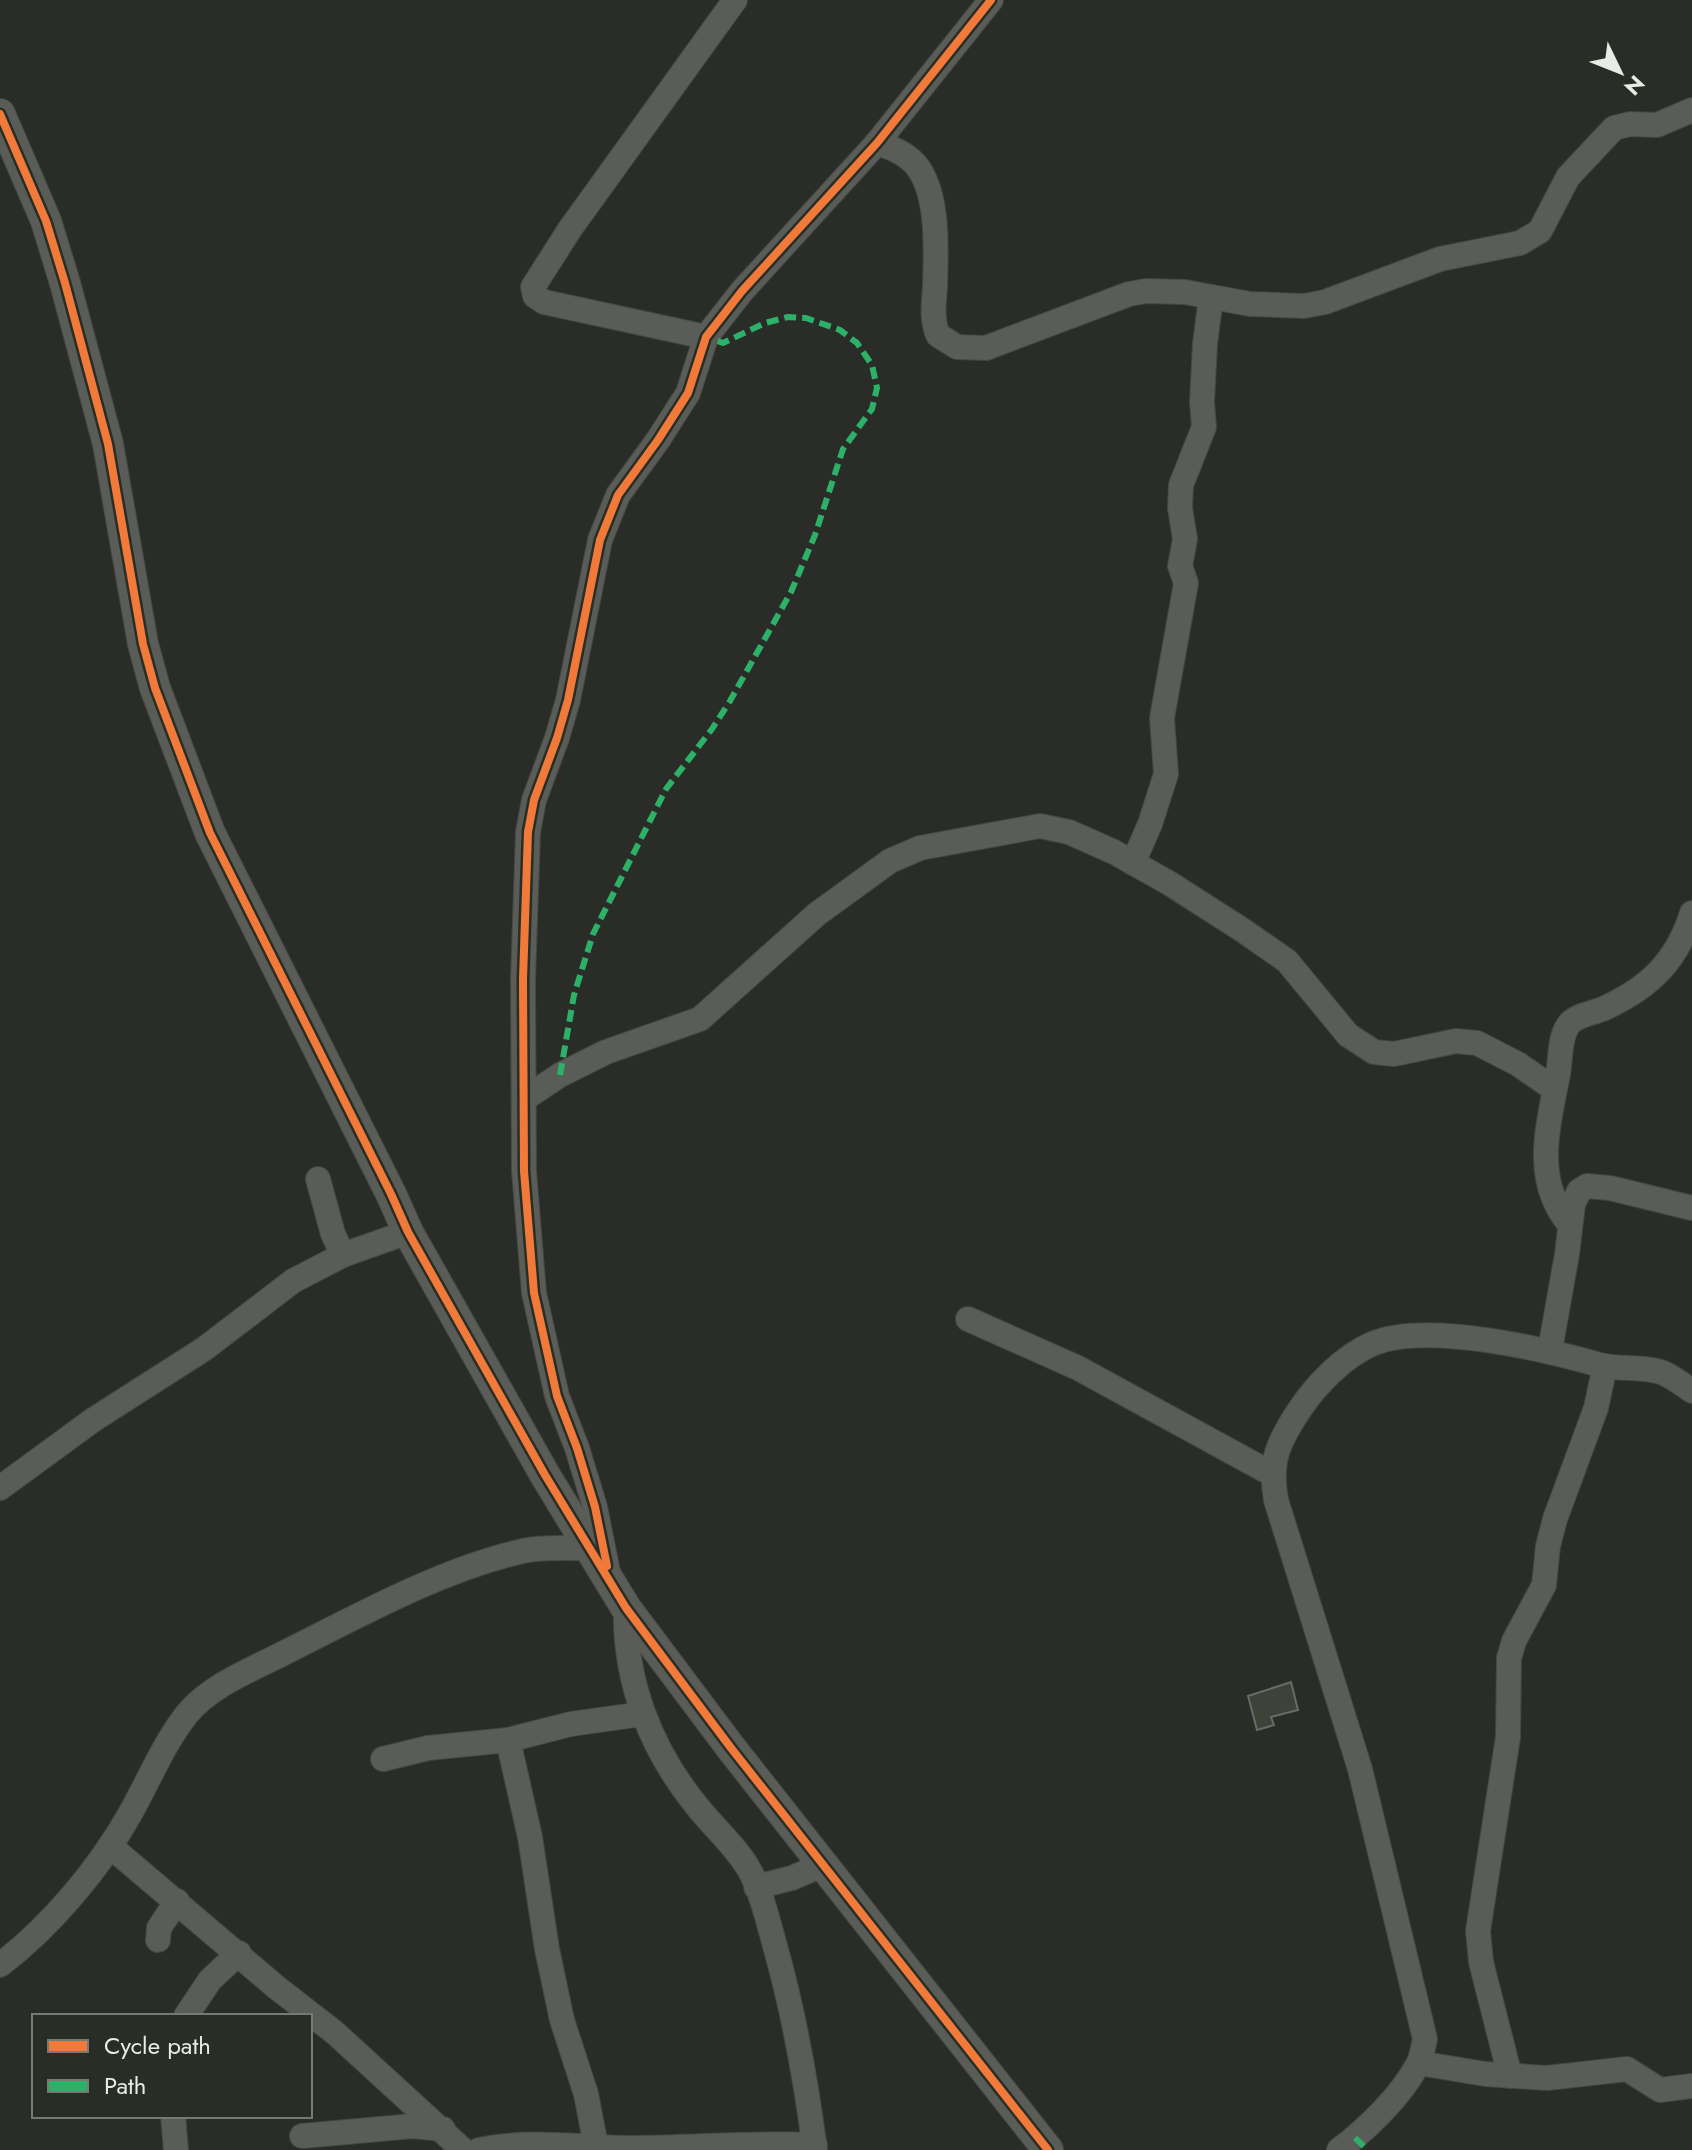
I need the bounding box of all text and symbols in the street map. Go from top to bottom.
north arrow [1580,32,1660,112]
text: N [1617,68,1652,103]
legend [32,2014,312,2118]
text: Cycle path [104,2028,211,2063]
text: Path [104,2068,146,2103]

